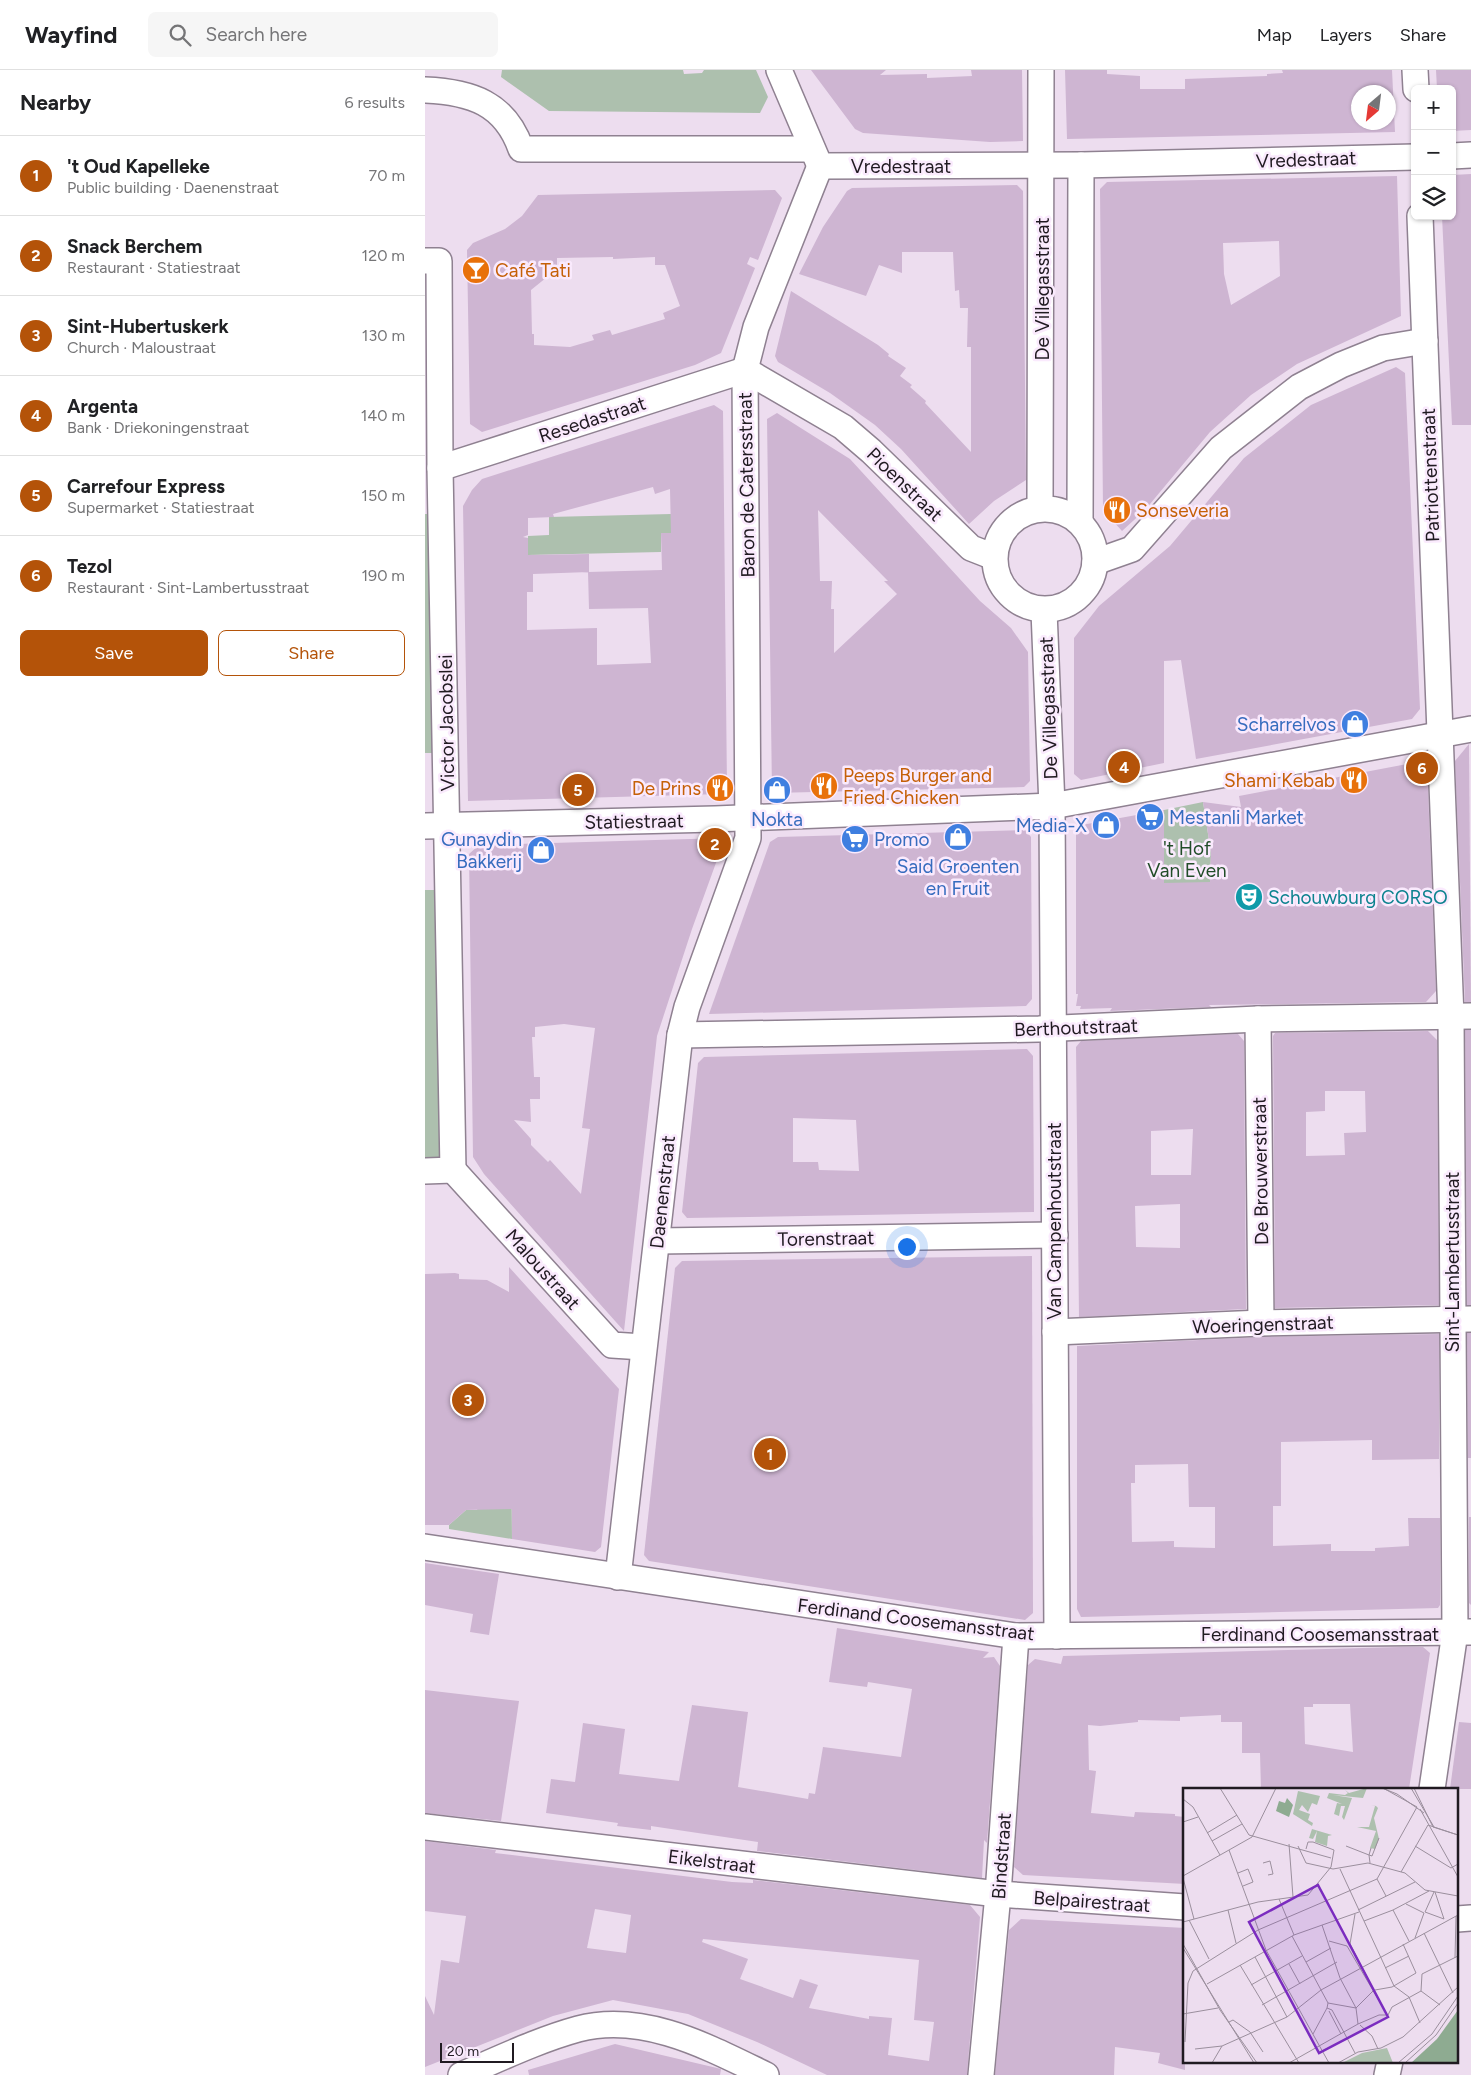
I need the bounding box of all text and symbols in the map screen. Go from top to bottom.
search box [148,12,498,57]
text: Wayfind [25,20,118,49]
icon: search [166,21,194,49]
text: Search here [206,23,307,46]
text: Map [1257,24,1292,46]
text: Layers [1320,24,1372,46]
text: Share [1400,24,1446,46]
north arrow [1351,85,1396,130]
map controls [1411,85,1456,220]
button: + [1411,85,1456,130]
text: Nearby [20,90,91,115]
text: 6 results [344,93,405,112]
button: − [1411,130,1456,175]
street label: Vredestraat [1255,146,1357,173]
text: 't Oud Kapelleke [67,155,210,178]
street label: Vredestraat [851,155,951,178]
text: 1 [33,166,39,185]
text: 70 m [369,166,405,185]
button: layers [1411,175,1456,220]
text: Public building · Daenenstraat [67,178,279,197]
street label: De Villegasstraat [1031,217,1054,361]
text: Snack Berchem [67,235,202,258]
text: 2 [31,246,41,265]
text: 120 m [362,246,405,265]
bar icon: Café Tati [461,255,491,285]
text: Restaurant · Statiestraat [67,258,241,277]
place label: Café Tati [495,259,571,282]
text: Sint-Hubertuskerk [67,315,229,338]
text: 3 [32,326,40,345]
text: 130 m [362,326,405,345]
text: Church · Maloustraat [67,338,216,357]
street label: Resedastraat [536,391,649,448]
street label: Baron de Catersstraat [733,392,760,578]
text: Argenta [67,395,138,418]
text: 4 [31,406,41,425]
text: 140 m [361,406,405,425]
street label: Patriottenstraat [1417,408,1444,542]
text: Bank · Driekoningenstraat [67,418,249,437]
street label: Pioenstraat [862,443,947,526]
text: Carrefour Express [67,475,225,498]
text: 5 [31,486,41,505]
text: 150 m [361,486,405,505]
restaurant icon: Sonseveria [1102,495,1132,525]
text: Supermarket · Statiestraat [67,498,255,517]
place label: Sonseveria [1136,499,1229,522]
text: Tezol [67,555,112,578]
text: 6 [31,566,41,585]
text: 190 m [362,566,405,585]
text: Restaurant · Sint-Lambertusstraat [67,578,309,597]
button: Save [20,630,208,676]
button: Share [218,630,405,676]
street label: De Villegasstraat [1035,636,1062,780]
street label: Victor Jacobslei [434,654,459,792]
shop icon: Scharrelvos [1340,709,1370,739]
place label: Scharrelvos [1237,713,1336,736]
pin: 4 [1108,748,1140,786]
pin: 6 [1406,749,1438,787]
place label: Peeps Burger and Fried Chicken [843,764,992,809]
restaurant icon: Shami Kebab [1339,765,1369,795]
place label: Shami Kebab [1224,769,1335,792]
pin: 5 [562,771,594,809]
restaurant icon: Peeps Burger and Fried Chicken [809,771,839,801]
restaurant icon: De Prins [705,773,735,803]
shop icon: Nokta [762,775,792,805]
place label: De Prins [632,777,701,800]
supermarket icon: Mestanli Market [1135,802,1165,832]
place label: Mestanli Market [1169,806,1304,829]
place label: Nokta [751,808,803,831]
street label: Statiestraat [584,809,684,834]
shop icon: Media-X [1091,810,1121,840]
place label: Media-X [1016,814,1087,837]
shop icon: Said Groenten en Fruit [943,822,973,852]
supermarket icon: Promo [840,824,870,854]
pin: 2 [699,825,731,863]
place label: Gunaydin Bakkerij [441,828,522,873]
place label: Promo [874,828,930,851]
shop icon: Gunaydin Bakkerij [526,835,556,865]
park label: 't Hof Van Even [1147,837,1227,882]
place label: Said Groenten en Fruit [897,855,1019,900]
theatre icon: Schouwburg CORSO [1234,882,1264,912]
place label: Schouwburg CORSO [1268,886,1448,909]
street label: Berthoutstraat [1014,1014,1138,1041]
street label: De Brouwerstraat [1248,1097,1273,1245]
street label: Van Campenhoutstraat [1043,1122,1066,1320]
street label: Daenenstraat [645,1134,680,1250]
street label: Sint-Lambertusstraat [1441,1171,1464,1353]
street label: Maloustraat [500,1224,585,1314]
street label: Torenstraat [777,1226,875,1251]
your location [894,1234,920,1260]
street label: Woeringenstraat [1192,1311,1334,1338]
pin: 3 [452,1381,484,1419]
pin: 1 [754,1435,786,1473]
street label: Ferdinand Coosemansstraat [796,1594,1036,1645]
street label: Ferdinand Coosemansstraat [1201,1623,1439,1646]
inset map [1183,1788,1459,2062]
street label: Bindstraat [987,1812,1016,1900]
street label: Eikelstraat [667,1845,757,1878]
street label: Belpairestraat [1033,1886,1151,1917]
scale bar [440,2040,514,2063]
text: 20 m [447,2043,479,2060]

